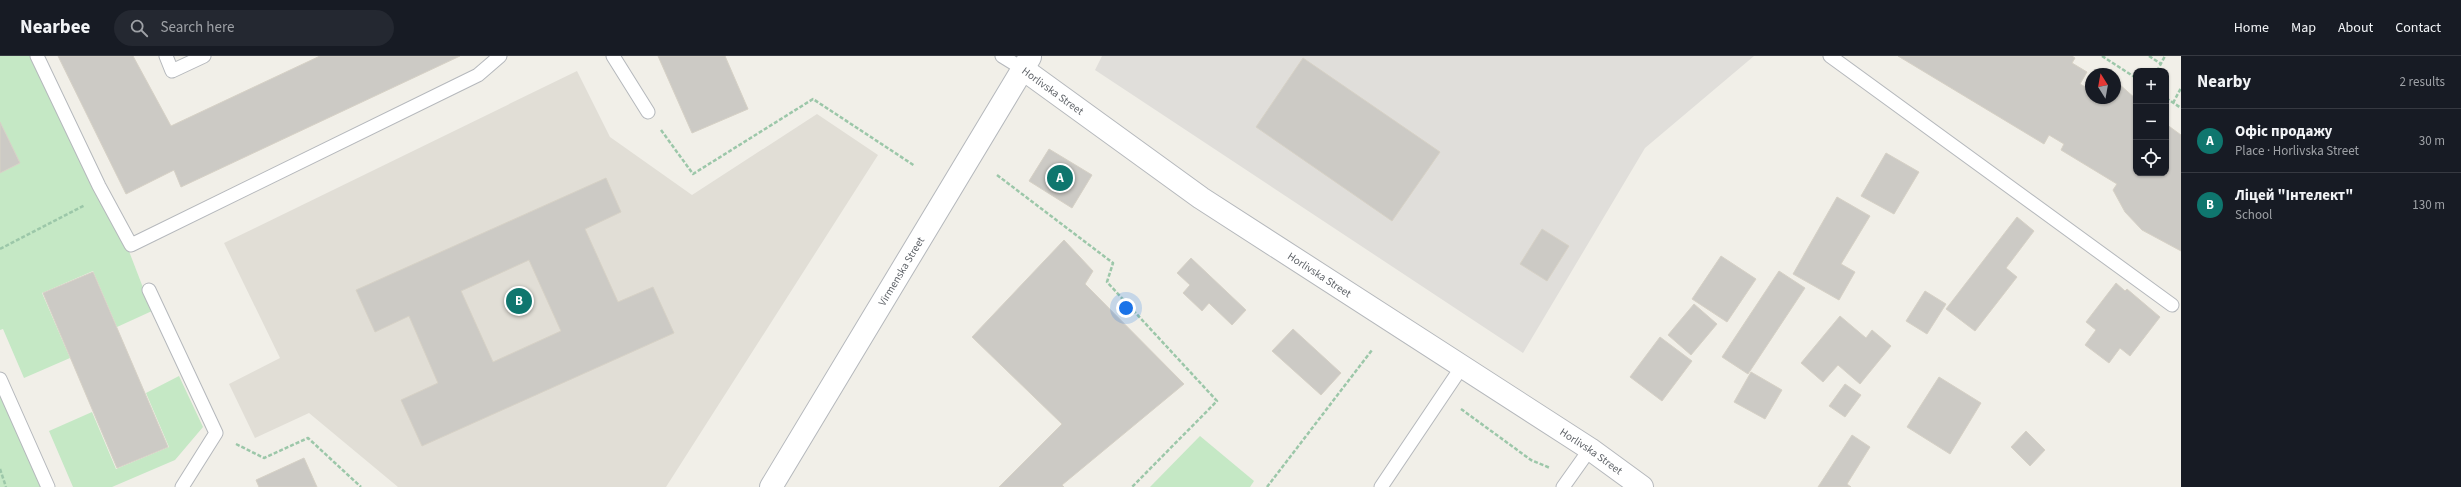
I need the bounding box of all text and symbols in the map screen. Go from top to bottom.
search box [114,10,394,46]
text: Nearbee [20,14,90,41]
icon: search [128,17,150,39]
text: Search here [160,17,234,38]
text: Home [2234,18,2269,38]
text: Map [2291,18,2316,38]
text: About [2338,18,2373,38]
text: Contact [2395,18,2441,38]
street label: Horlivska Street [1019,63,1087,118]
north arrow [2085,68,2121,104]
map controls [2133,68,2169,176]
button: + [2133,68,2169,104]
text: Nearby [2197,70,2251,94]
text: 2 results [2400,73,2445,91]
button: − [2133,104,2169,140]
text: Офіс продажу [2235,121,2332,142]
text: A [2206,132,2214,150]
text: 30 m [2419,132,2445,150]
button: locate [2133,140,2169,176]
text: Place · Horlivska Street [2235,142,2359,160]
pin: A [1047,163,1073,193]
text: Ліцей "Інтелект" [2235,185,2353,206]
text: B [2206,196,2214,214]
text: 130 m [2412,196,2445,214]
text: School [2235,206,2272,224]
street label: Virmenska Street [874,234,928,308]
street label: Horlivska Street [1285,248,1355,301]
pin: B [506,286,532,316]
your location [1116,298,1136,318]
street label: Horlivska Street [1557,424,1626,478]

